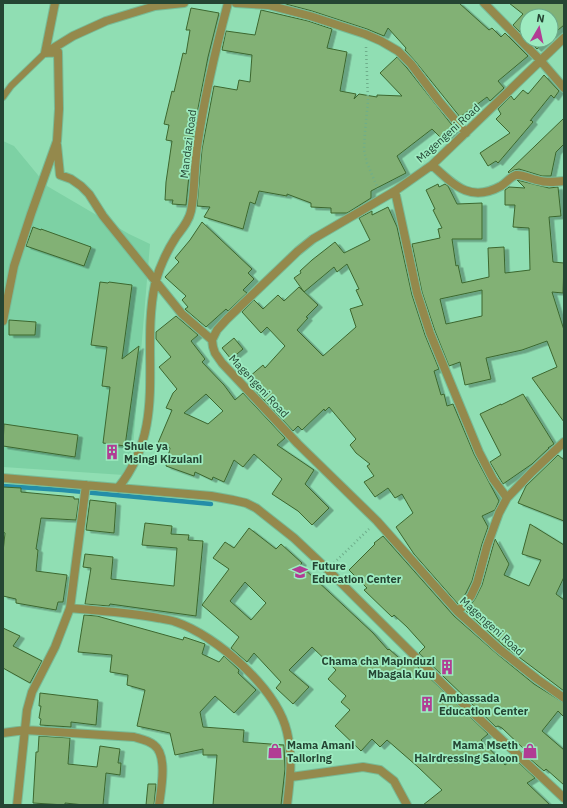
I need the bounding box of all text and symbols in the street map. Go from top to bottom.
north arrow [519,8,559,48]
text: N [536,11,546,26]
street label: Magengeni Road [413,101,483,165]
street label: Mandazi Road [177,109,199,179]
street label: Magengeni Road [226,351,292,421]
place label: Shule ya Msingi Kizuiani [124,439,202,466]
building icon: Shule ya Msingi Kizuiani [103,443,121,461]
place label: Future Education Center [312,559,402,586]
school or university icon: Future Education Center [291,563,309,581]
street label: Magengeni Road [457,594,527,658]
place label: Chama cha Mapinduzi Mbagala Kuu [321,654,435,681]
building icon: Chama cha Mapinduzi Mbagala Kuu [438,658,456,676]
place label: Ambassada Education Center [439,691,529,718]
building icon: Ambassada Education Center [418,695,436,713]
place label: Mama Amani Tailoring [287,738,354,765]
place label: Mama Mseth Hairdressing Saloon [414,738,518,765]
shop icon: Mama Amani Tailoring [266,742,284,760]
shop icon: Mama Mseth Hairdressing Saloon [521,742,539,760]

